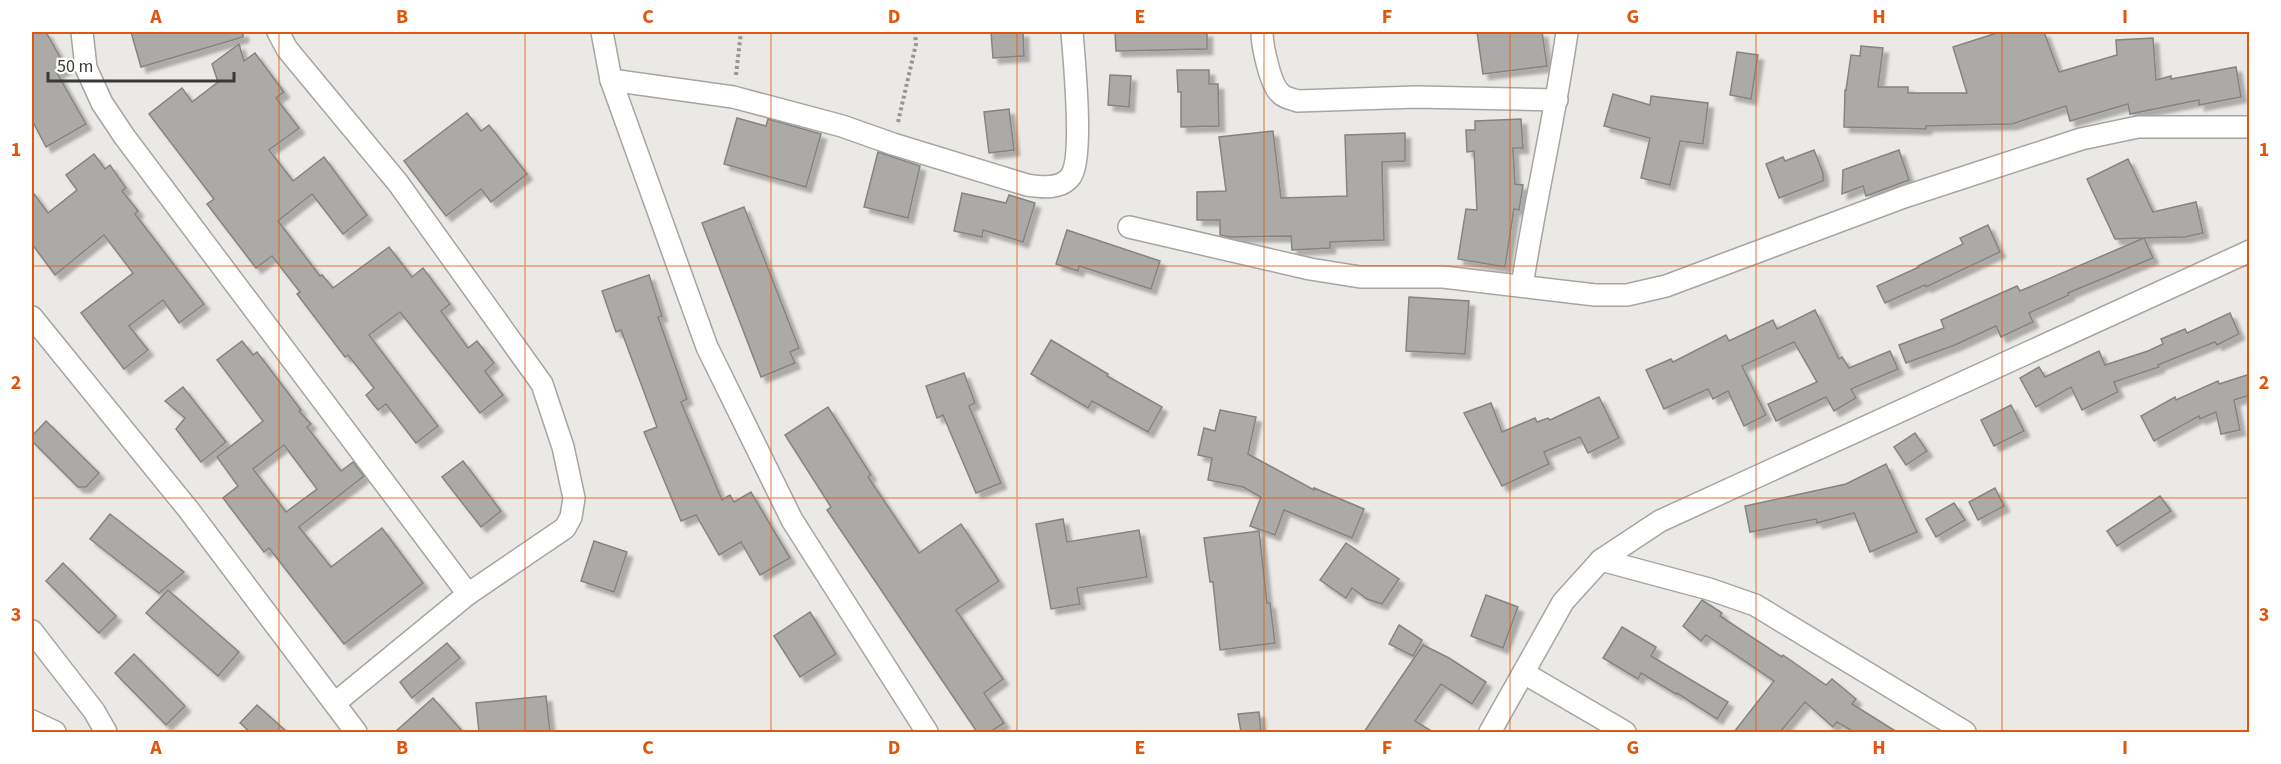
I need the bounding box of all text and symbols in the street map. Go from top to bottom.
text: A [149,3,162,31]
text: B [396,3,408,31]
text: C [642,3,654,31]
text: D [888,3,900,31]
text: E [1135,3,1145,31]
text: F [1382,3,1392,31]
text: G [1627,3,1639,31]
text: H [1872,3,1886,31]
text: I [2122,3,2128,31]
scale bar [48,45,234,83]
text: 50 m [57,54,93,79]
text: 1 [11,136,21,164]
text: 1 [2259,136,2269,164]
text: 2 [11,369,21,397]
text: 2 [2259,369,2269,397]
text: 3 [11,601,21,629]
text: 3 [2259,601,2269,629]
text: A [149,734,162,762]
text: B [396,734,408,762]
text: C [642,734,654,762]
text: D [888,734,900,762]
text: E [1135,734,1145,762]
text: F [1382,734,1392,762]
text: G [1627,734,1639,762]
text: H [1872,734,1886,762]
text: I [2122,734,2128,762]

